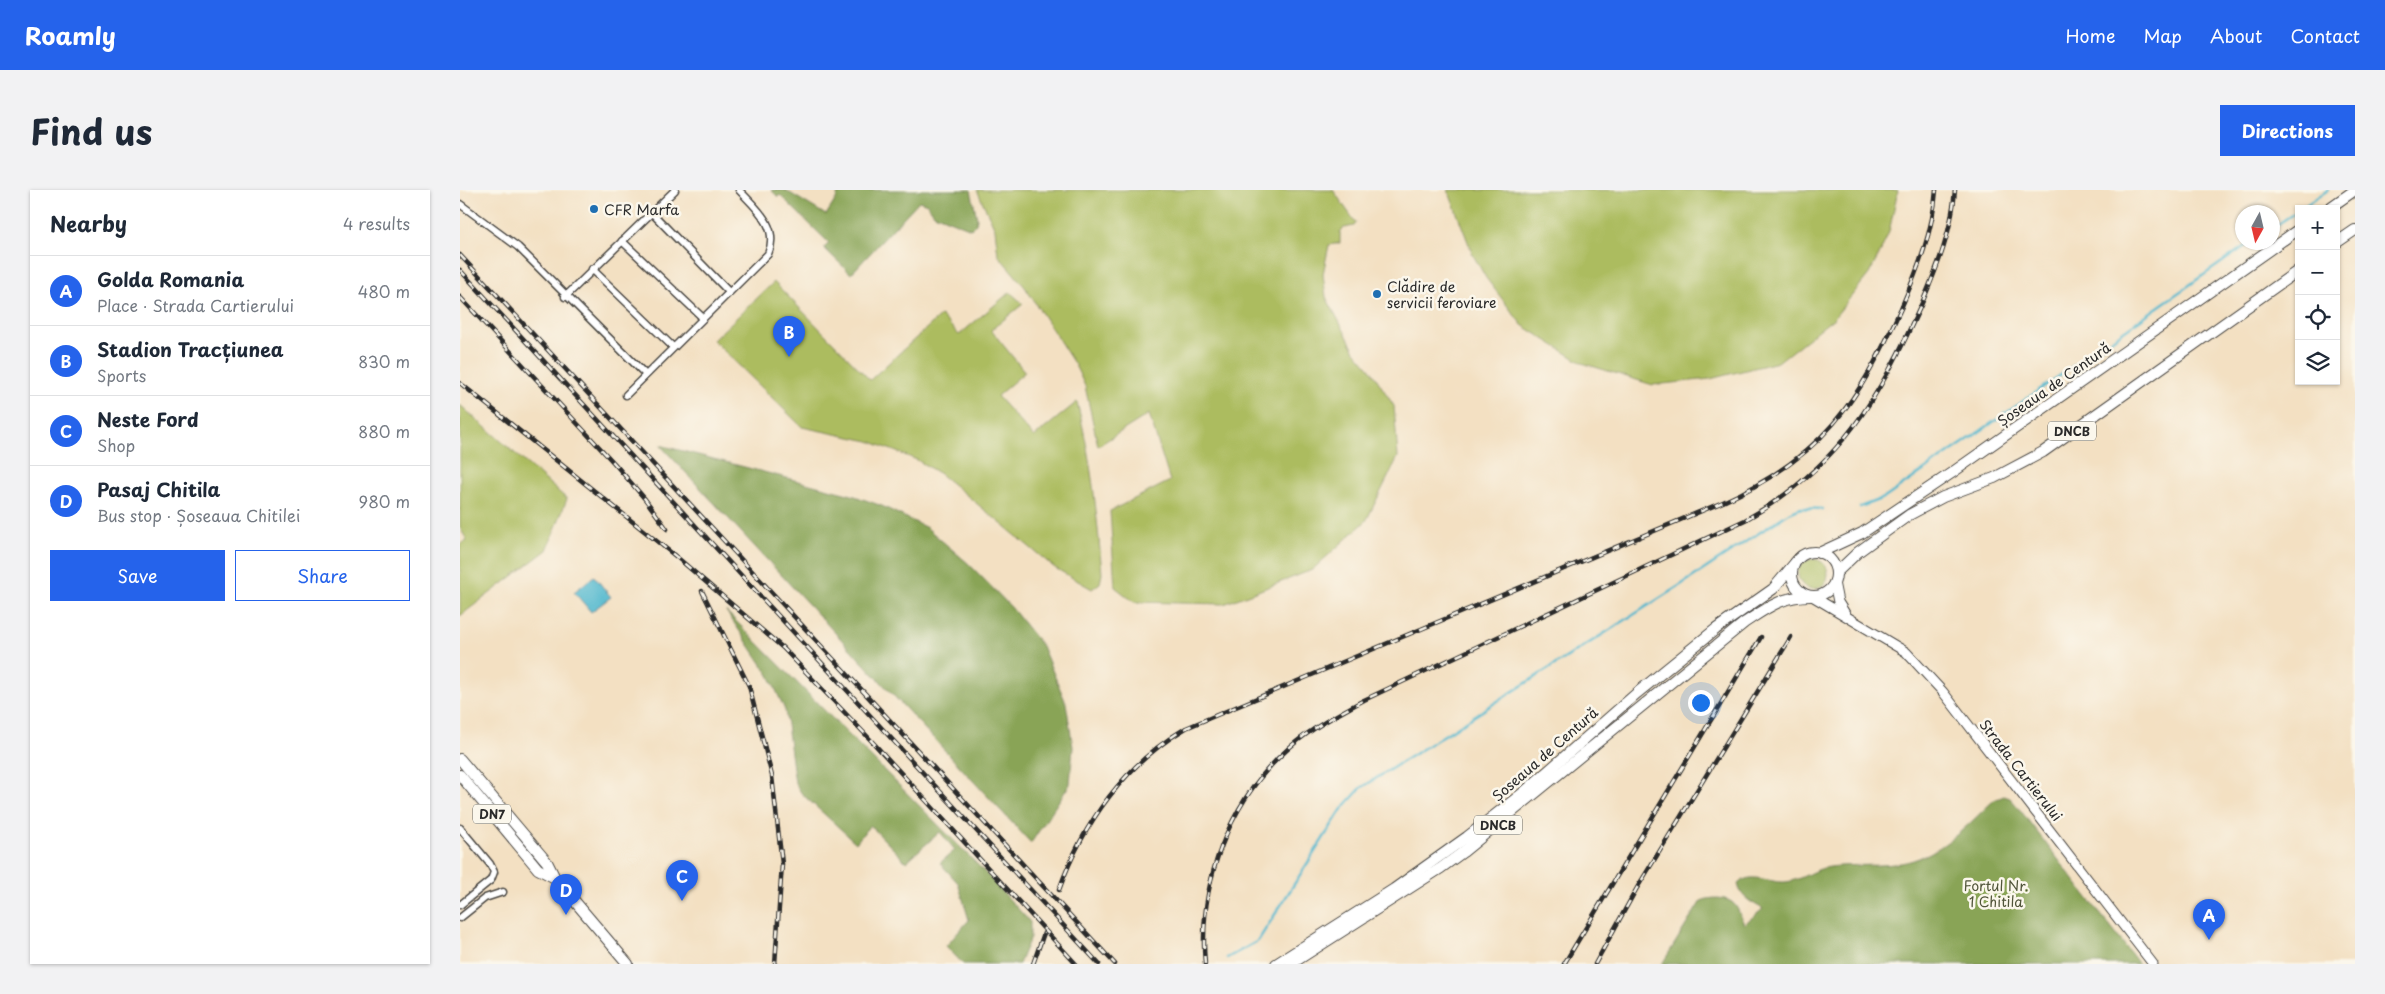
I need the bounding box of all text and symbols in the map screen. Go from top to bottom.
text: Roamly [25,17,116,53]
text: Home [2065,22,2115,49]
text: Map [2143,22,2182,49]
text: About [2210,22,2262,49]
text: Contact [2290,22,2360,49]
text: Find us [30,104,152,157]
button: Directions [2220,105,2355,156]
place label: CFR Marfa [604,199,679,220]
marker: CFR Marfa [588,203,600,215]
north arrow [2235,205,2280,250]
map controls [2295,205,2340,385]
button: + [2295,205,2340,250]
text: Nearby [50,207,127,239]
text: 4 results [343,211,410,235]
button: − [2295,250,2340,295]
text: Golda Romania [97,265,244,293]
place label: Clădire de servicii feroviare [1387,276,1496,313]
text: A [60,279,72,303]
text: 480 m [358,279,410,303]
marker: Clădire de servicii feroviare [1371,288,1383,300]
text: Place · Strada Cartierului [97,293,294,317]
button: locate [2295,295,2340,340]
pin: B [773,316,805,357]
text: Stadion Tracțiunea [97,335,284,363]
street label: Șoseaua de Centură [1993,337,2115,431]
button: layers [2295,340,2340,385]
text: B [61,349,71,373]
text: 830 m [358,349,410,373]
text: Sports [97,363,146,387]
text: Neste Ford [97,405,199,433]
text: C [60,419,72,443]
text: 880 m [358,419,410,443]
road number: DNCB [2048,422,2096,440]
text: Shop [97,433,135,457]
text: Pasaj Chitila [97,475,220,503]
text: D [60,489,72,513]
text: 980 m [358,489,410,513]
text: Bus stop · Șoseaua Chitilei [97,503,300,527]
button: Save [50,550,225,601]
button: Share [235,550,410,601]
your location [1688,690,1714,716]
street label: Șoseaua de Centură [1487,702,1603,806]
street label: Strada Cartierului [1975,715,2068,825]
road number: DN7 [473,804,511,824]
road number: DNCB [1474,816,1522,834]
pin: C [666,860,698,901]
pin: D [550,874,582,915]
park label: Fortul Nr. 1 Chitila [1964,875,2028,912]
pin: A [2193,899,2225,940]

